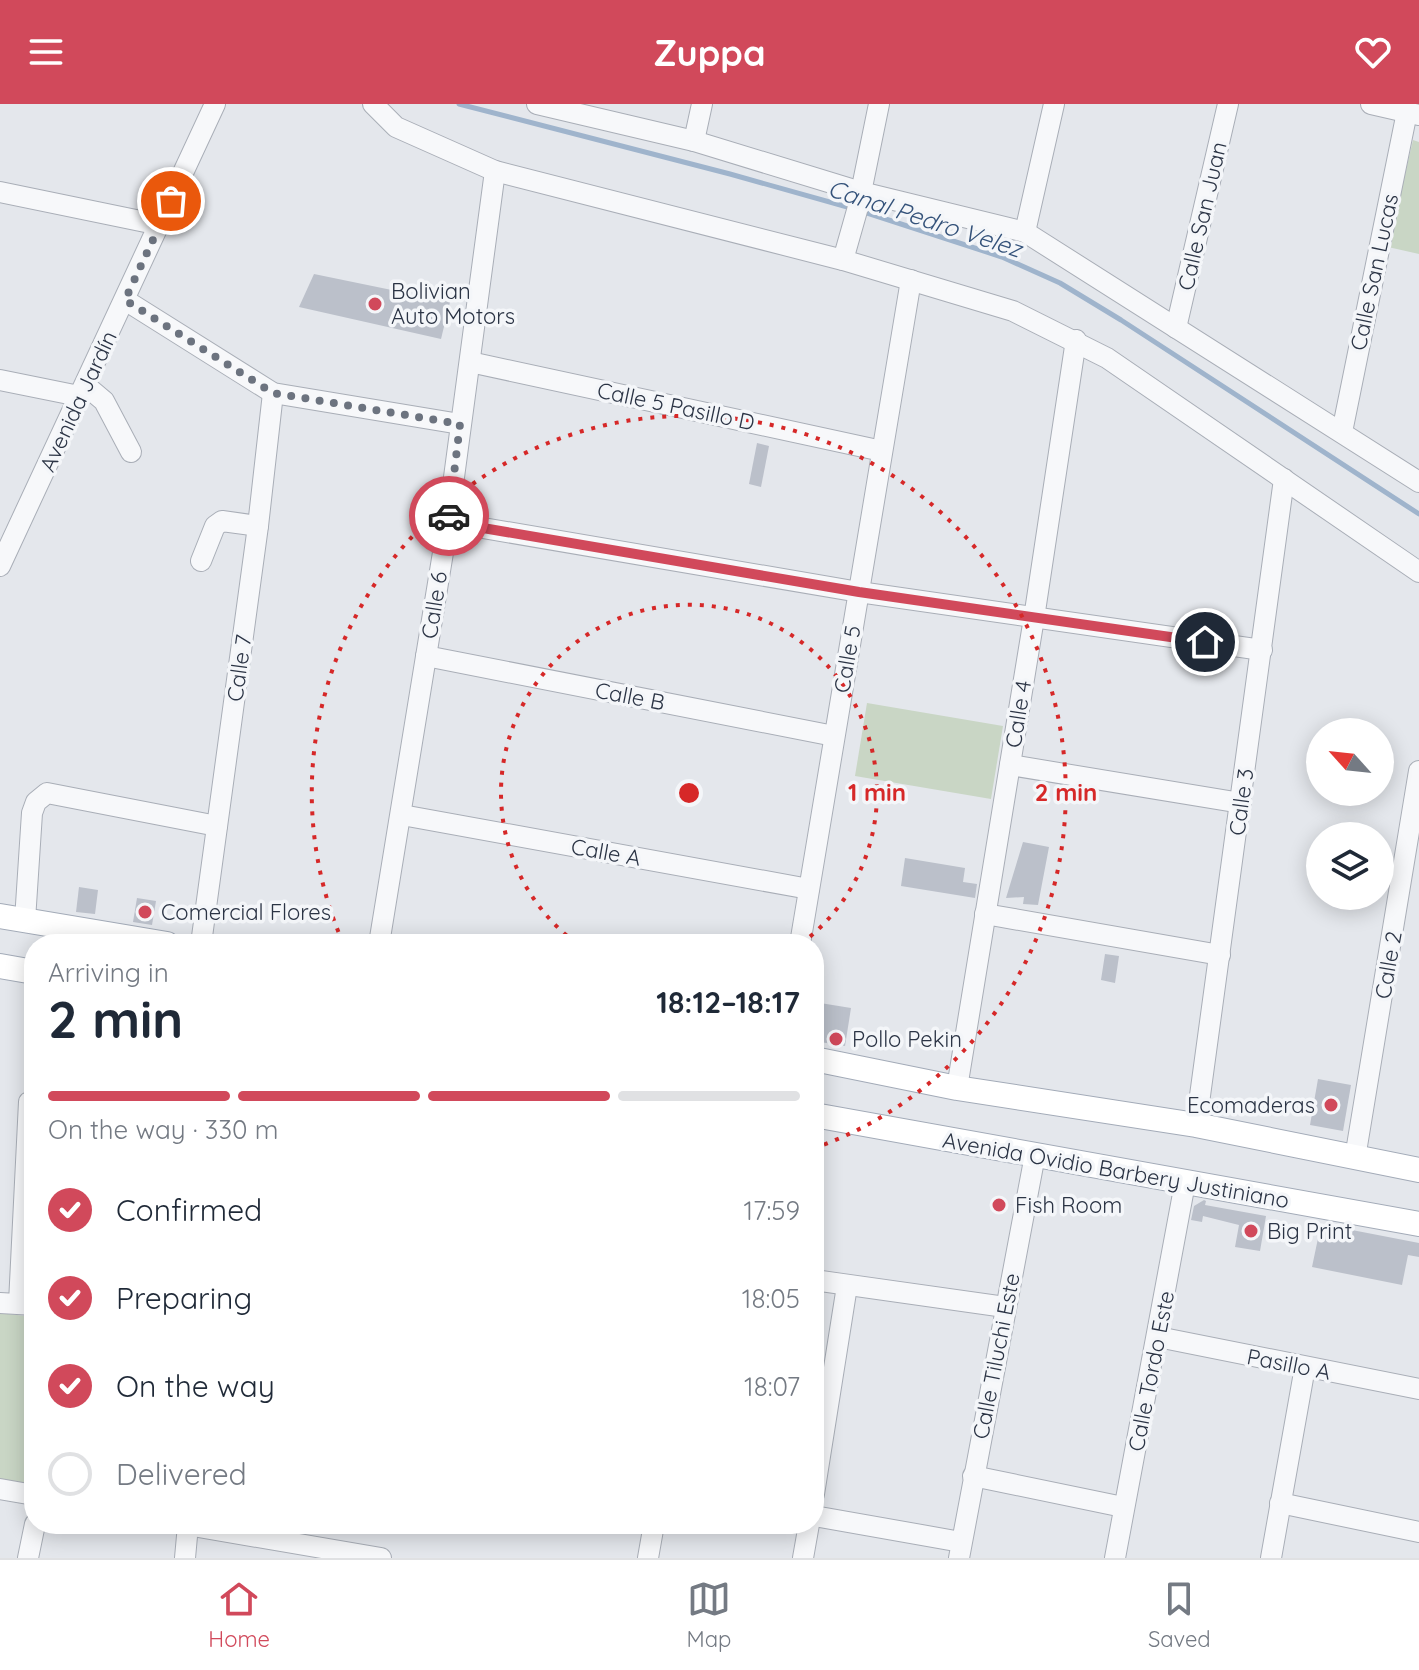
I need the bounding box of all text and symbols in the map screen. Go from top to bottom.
icon: menu [24,30,68,74]
text: Zuppa [653,30,766,75]
icon: heart [1351,30,1395,74]
street label: Calle San Juan [1171,139,1233,293]
pin [137,167,205,235]
water label: Canal Pedro Velez [824,173,1028,264]
icon: bag [149,179,193,223]
street label: Calle San Lucas [1344,191,1404,353]
place label: Bolivian Auto Motors [391,277,515,330]
marker: Bolivian Auto Motors [366,295,384,313]
street label: Avenida Jardín [33,326,123,476]
street label: Calle 5 Pasillo D [595,376,757,436]
courier [409,476,489,556]
icon: car [427,494,471,538]
street label: Calle 6 [415,569,453,641]
pin [1171,608,1239,676]
icon: home [1183,620,1227,664]
street label: Calle 5 [827,623,867,695]
street label: Calle 7 [220,633,258,703]
street label: Calle B [593,676,667,716]
street label: Calle 4 [999,678,1037,750]
north arrow [1306,718,1394,806]
map controls [1306,718,1394,910]
street label: Calle 3 [1222,767,1260,837]
text: 1 min [848,777,906,807]
text: 2 min [1035,777,1097,807]
centre of rings [675,779,703,807]
button: layers [1306,822,1394,910]
street label: Calle A [569,832,643,872]
place label: Comercial Flores [161,898,331,926]
marker: Comercial Flores [136,903,154,921]
street label: Calle 2 [1368,929,1408,1001]
text: Arriving in [48,956,169,989]
text: 18:12–18:17 [656,983,800,1021]
text: 2 min [48,986,183,1051]
place label: Pollo Pekin [852,1025,962,1053]
marker: Pollo Pekin [827,1030,845,1048]
place label: Ecomaderas [1187,1091,1315,1119]
marker: Ecomaderas [1322,1096,1340,1114]
text: On the way · 330 m [48,1113,278,1146]
street label: Avenida Ovidio Barbery Justiniano [941,1126,1291,1214]
icon: check [48,1188,92,1232]
text: Confirmed [116,1191,262,1229]
place label: Fish Room [1015,1191,1122,1219]
text: 17:59 [744,1194,800,1227]
marker: Fish Room [990,1196,1008,1214]
place label: Big Print [1267,1217,1352,1245]
marker: Big Print [1242,1222,1260,1240]
street label: Calle Tiluchi Este [966,1271,1026,1441]
icon: check [48,1276,92,1320]
text: Preparing [116,1279,252,1317]
text: 18:05 [742,1282,800,1315]
street label: Calle Tordo Este [1122,1288,1180,1454]
street label: Pasillo A [1245,1342,1333,1386]
icon: check [48,1364,92,1408]
text: On the way [116,1367,275,1405]
text: 18:07 [744,1370,800,1403]
text: Delivered [116,1455,247,1493]
tab: Home [208,1577,270,1653]
tab: Map [687,1577,731,1653]
tab: Saved [1148,1577,1211,1653]

